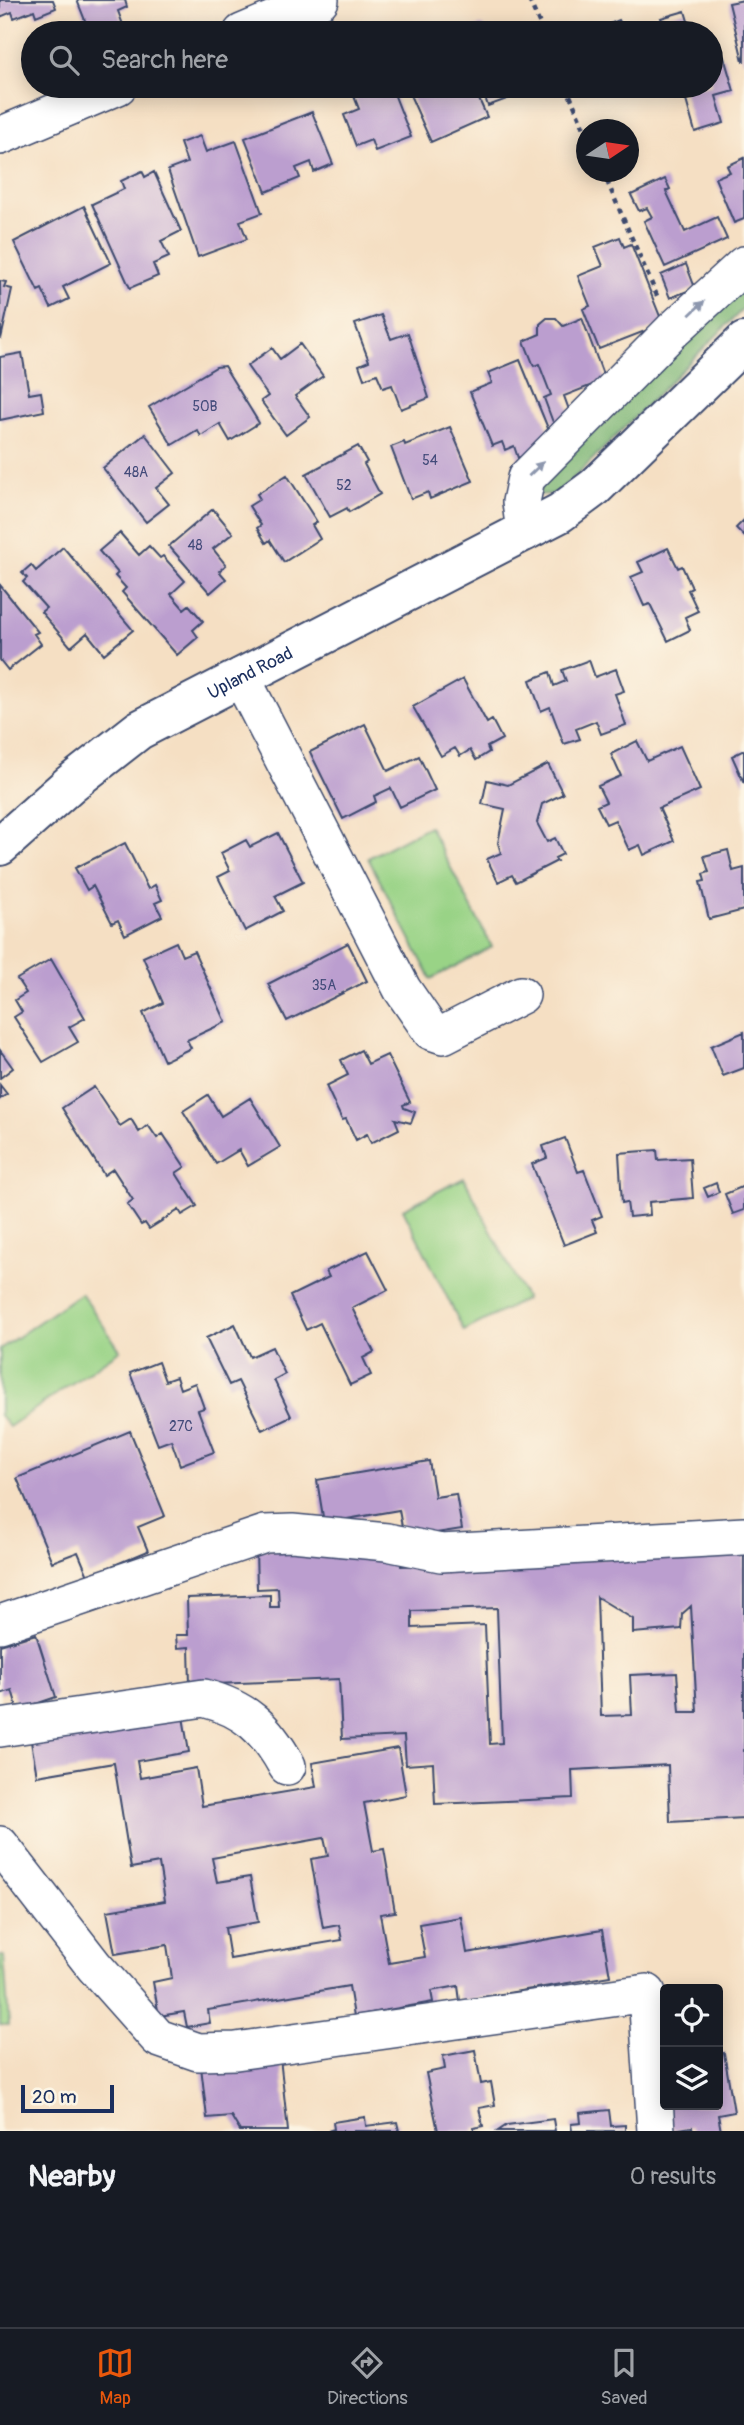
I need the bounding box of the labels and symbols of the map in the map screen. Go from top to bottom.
north arrow [576,119,639,182]
one-way arrow [688,301,705,317]
house number: 50B [192,398,218,415]
house number: 54 [422,452,438,469]
one-way arrow [527,460,544,477]
house number: 48A [124,464,148,481]
house number: 52 [336,477,352,494]
house number: 48 [187,537,203,554]
street label: Upland Road [203,641,297,704]
house number: 35A [312,977,336,994]
house number: 27C [169,1418,193,1435]
scale bar [21,2082,114,2114]

